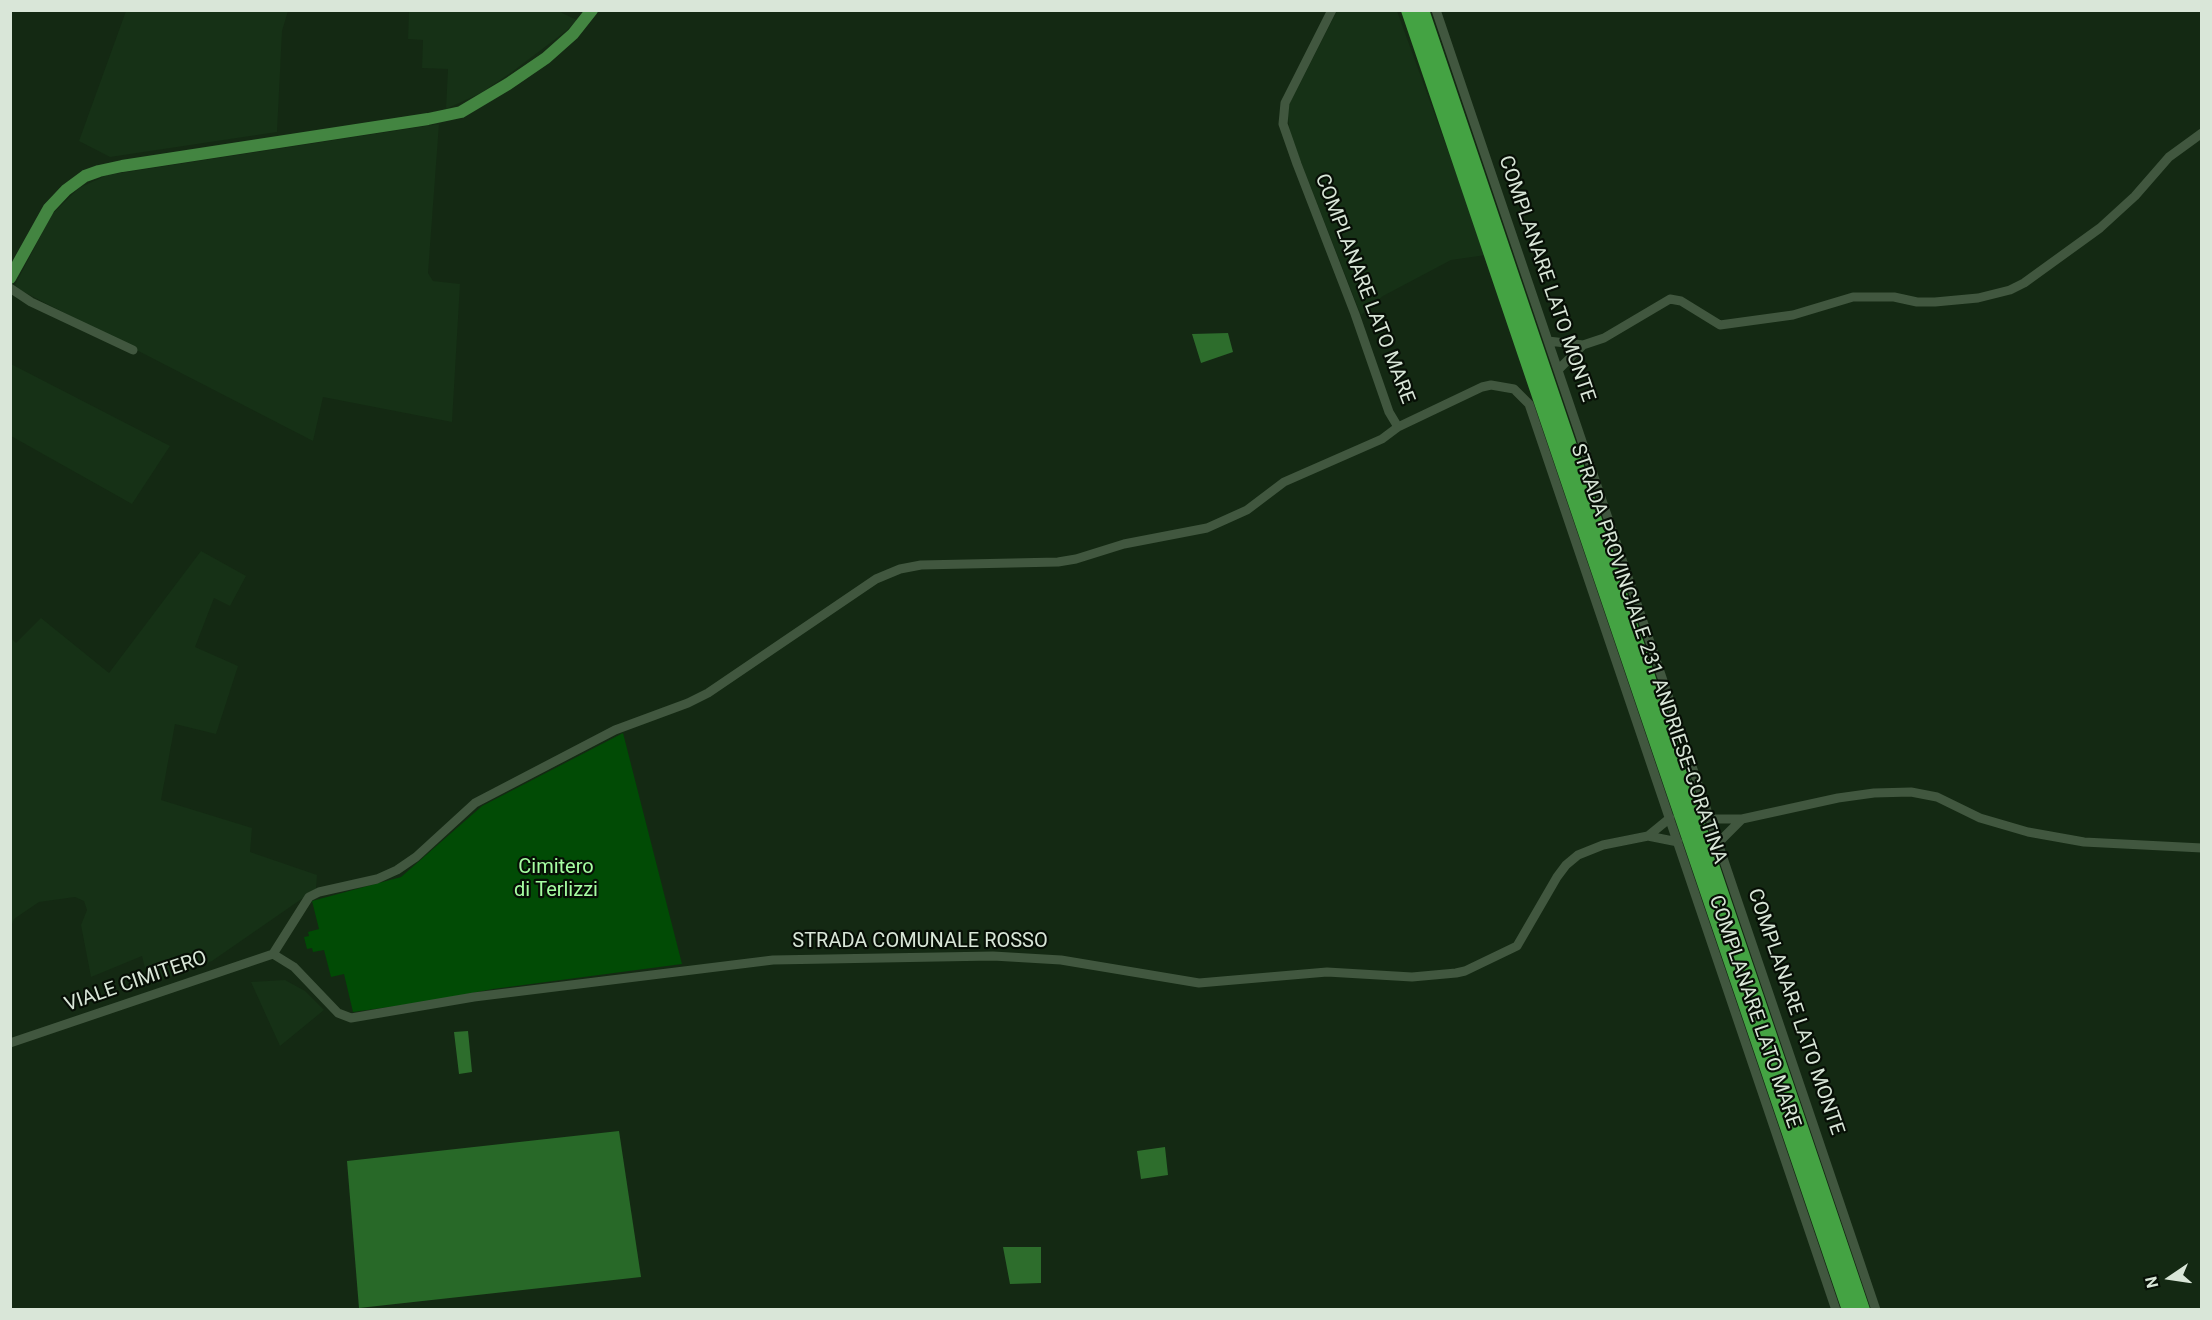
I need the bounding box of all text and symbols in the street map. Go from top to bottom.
street label: COMPLANARE LATO MONTE [1493,153,1599,405]
street label: COMPLANARE LATO MARE [1309,171,1419,407]
street label: STRADA PROVINCIALE 231 ANDRIESE-CORATINA [1565,441,1731,867]
park label: Cimitero di Terlizzi [514,856,598,903]
street label: COMPLANARE LATO MONTE [1742,886,1848,1138]
street label: COMPLANARE LATO MARE [1703,893,1805,1131]
street label: STRADA COMUNALE ROSSO [792,930,1048,954]
street label: VIALE CIMITERO [62,946,210,1018]
north arrow [2140,1248,2200,1308]
text: N [2141,1275,2163,1290]

